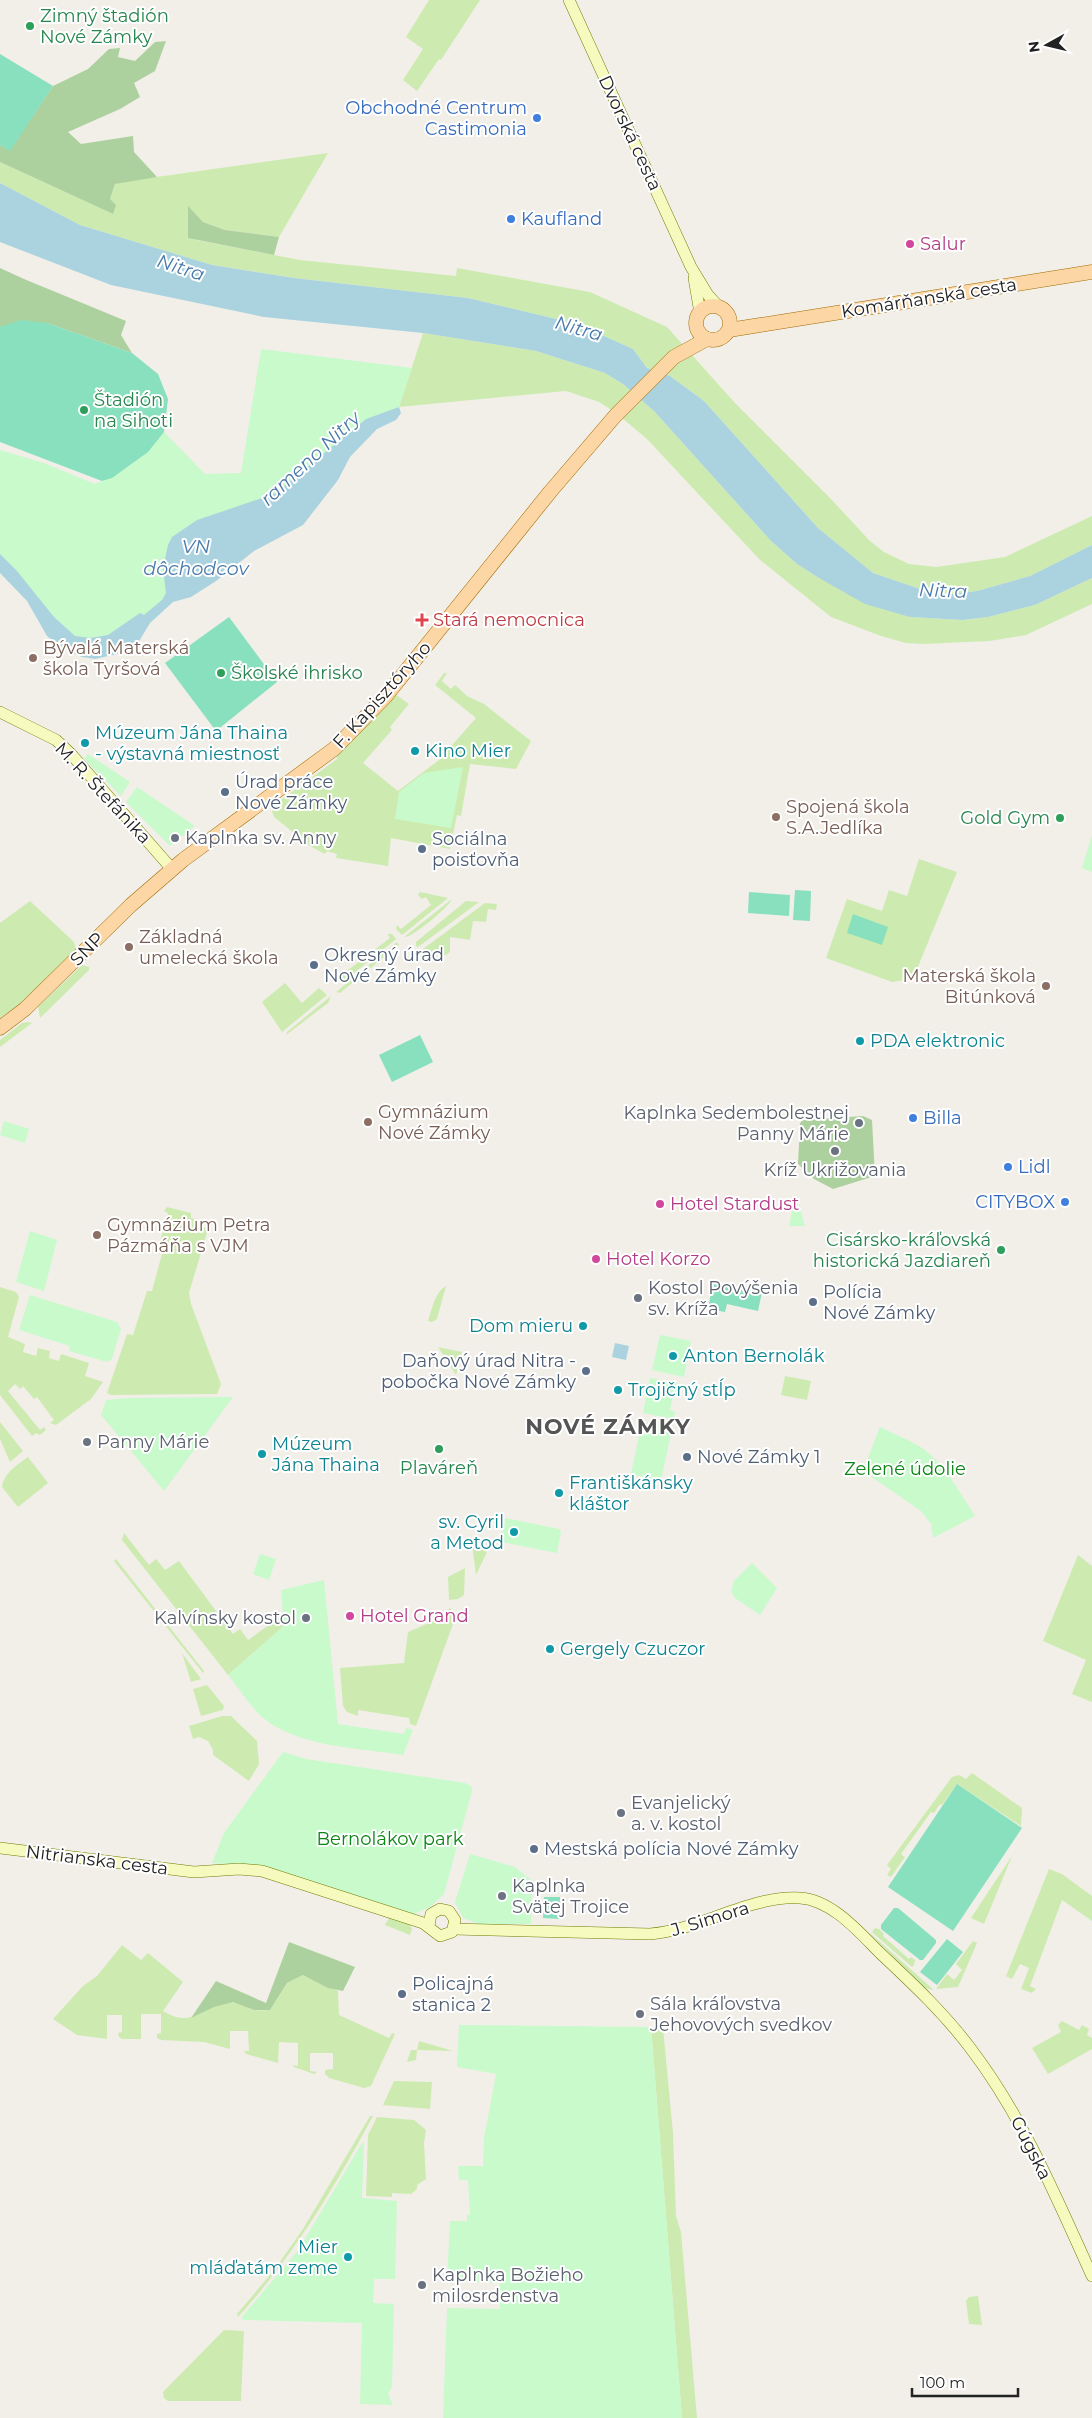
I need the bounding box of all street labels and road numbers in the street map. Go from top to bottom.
street label: Dvorská cesta [594,72,666,194]
street label: Komárňanská cesta [840,273,1018,323]
street label: F. Kapisztóryho [328,637,436,753]
street label: M. R. Štefánika [50,738,156,848]
street label: SNP [66,928,108,970]
street label: Nitrianska cesta [25,1840,169,1880]
street label: J. Simora [667,1897,752,1942]
street label: Gúgska [1006,2113,1056,2183]

